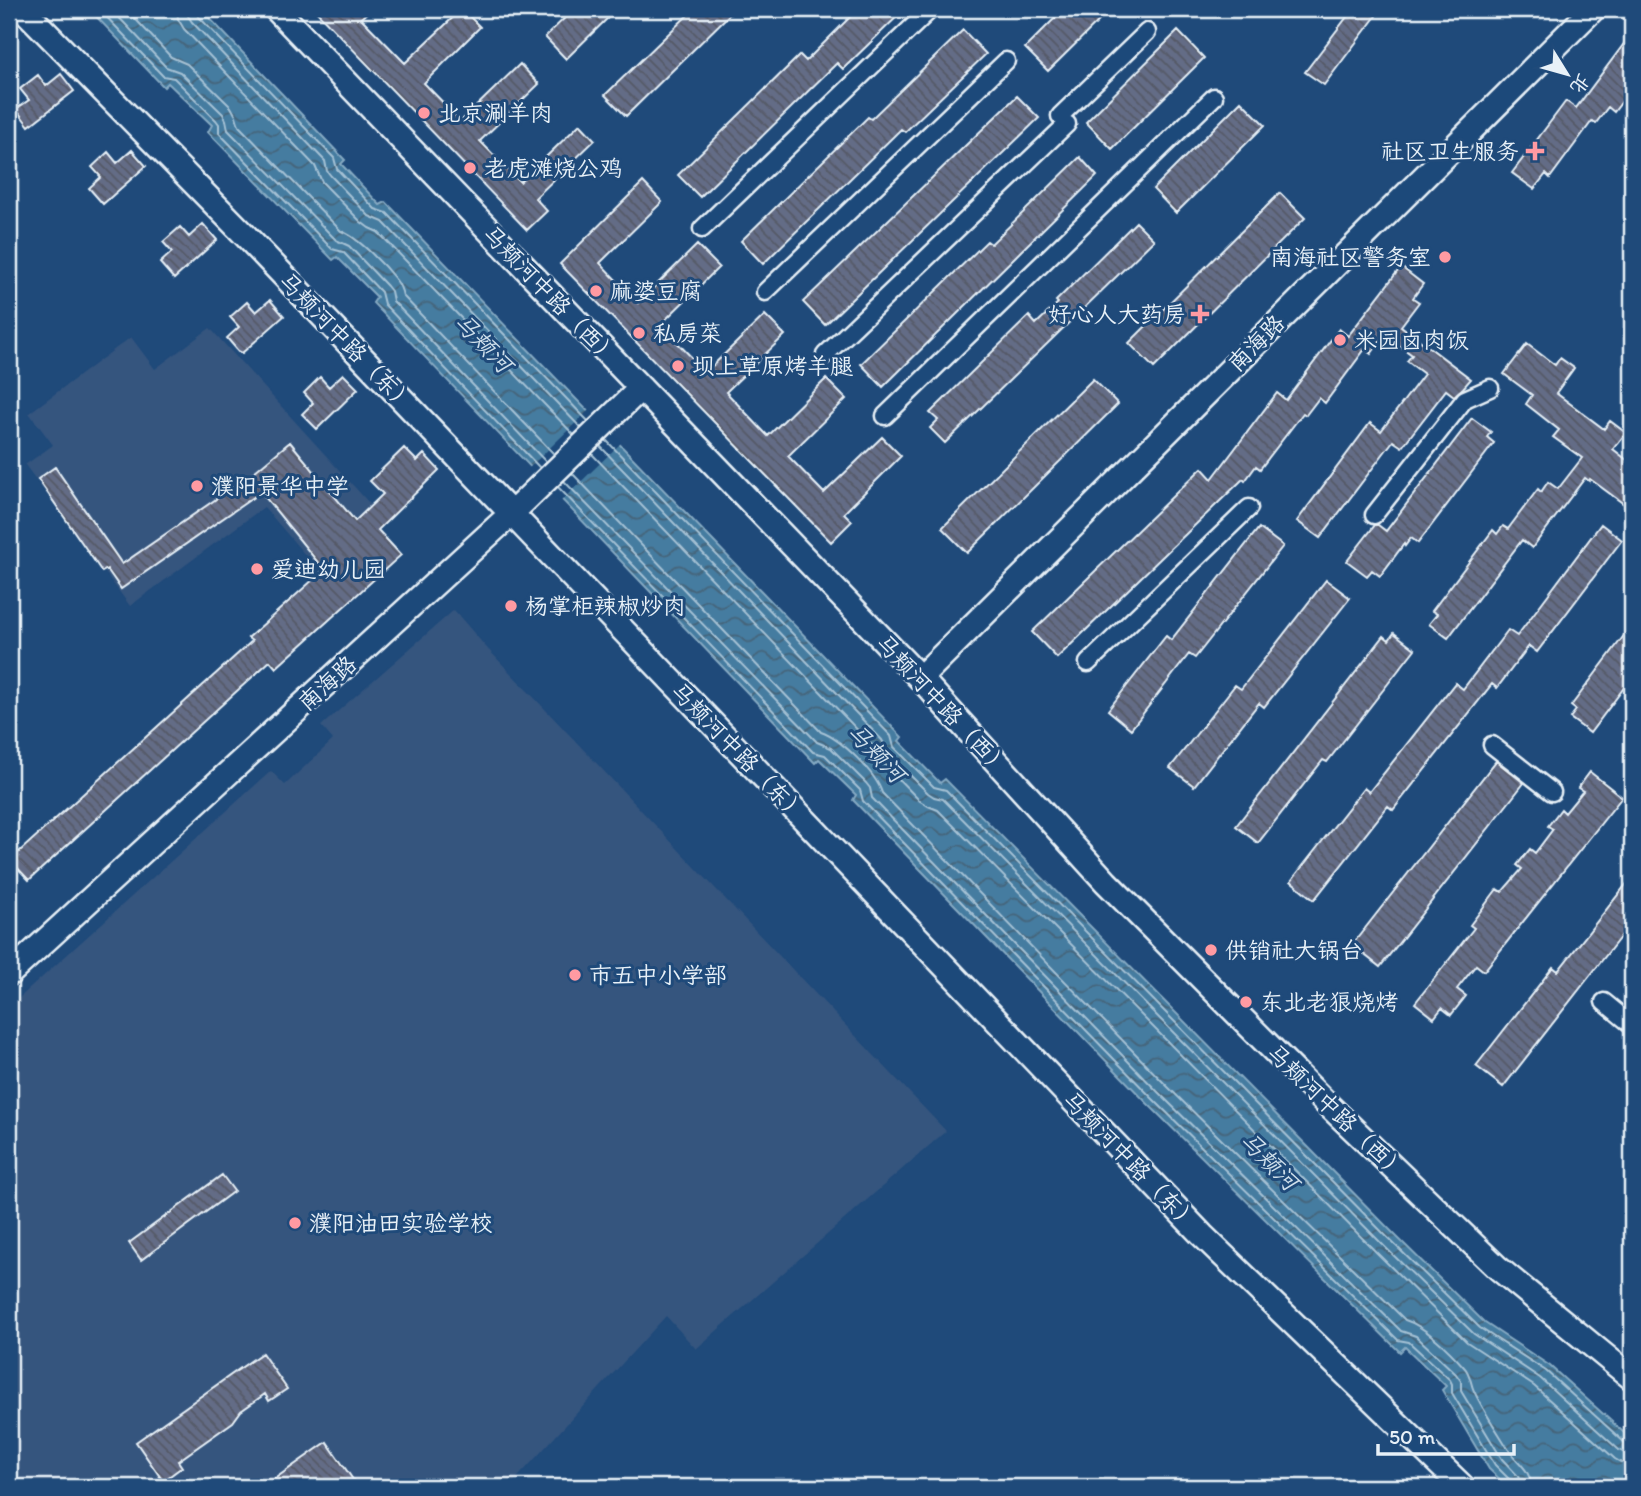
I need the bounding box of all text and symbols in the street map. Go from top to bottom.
north arrow [1532,38,1602,108]
text: 北 [1565,69,1595,98]
place label: 北京涮羊肉 [438,99,553,127]
marker: 北京涮羊肉 [416,105,432,121]
place label: 社区卫生服务 [1381,137,1519,165]
marker: 社区卫生服务 [1525,141,1545,161]
place label: 老虎滩烧公鸡 [484,154,622,182]
marker: 老虎滩烧公鸡 [462,160,478,176]
street label: 马颊河中路（西） [477,219,625,371]
place label: 南海社区警务室 [1270,243,1431,271]
marker: 南海社区警务室 [1437,249,1453,265]
street label: 马颊河中路（东） [273,266,421,418]
place label: 麻婆豆腐 [610,277,702,305]
marker: 麻婆豆腐 [588,283,604,299]
place label: 好心人大药房 [1048,300,1186,328]
marker: 好心人大药房 [1192,306,1208,322]
water label: 马颊河 [448,307,518,379]
street label: 南海路 [1222,309,1290,377]
place label: 私房菜 [653,319,722,347]
marker: 私房菜 [631,325,647,341]
place label: 米园卤肉饭 [1354,326,1469,354]
marker: 米园卤肉饭 [1332,332,1348,348]
place label: 坝上草原烤羊腿 [692,352,854,380]
marker: 坝上草原烤羊腿 [670,358,686,374]
place label: 濮阳景华中学 [211,472,349,500]
marker: 濮阳景华中学 [189,478,205,494]
place label: 爱迪幼儿园 [271,555,386,583]
marker: 爱迪幼儿园 [249,561,265,577]
place label: 杨掌柜辣椒炒肉 [525,592,686,620]
marker: 杨掌柜辣椒炒肉 [503,598,519,614]
street label: 马颊河中路（西） [870,628,1016,782]
street label: 南海路 [292,650,362,716]
street label: 马颊河中路（东） [665,676,813,828]
water label: 马颊河 [841,717,911,789]
place label: 供销社大锅台 [1225,936,1363,964]
marker: 供销社大锅台 [1203,942,1219,958]
place label: 市五中小学部 [589,961,727,989]
marker: 市五中小学部 [567,967,583,983]
place label: 东北老狼烧烤 [1260,988,1398,1016]
marker: 东北老狼烧烤 [1238,994,1254,1010]
street label: 马颊河中路（西） [1261,1038,1413,1186]
street label: 马颊河中路（东） [1057,1085,1205,1237]
water label: 马颊河 [1233,1125,1305,1197]
place label: 濮阳油田实验学校 [309,1209,493,1237]
marker: 濮阳油田实验学校 [287,1215,303,1231]
scale bar [1378,1412,1515,1456]
text: 50 m [1389,1424,1436,1449]

